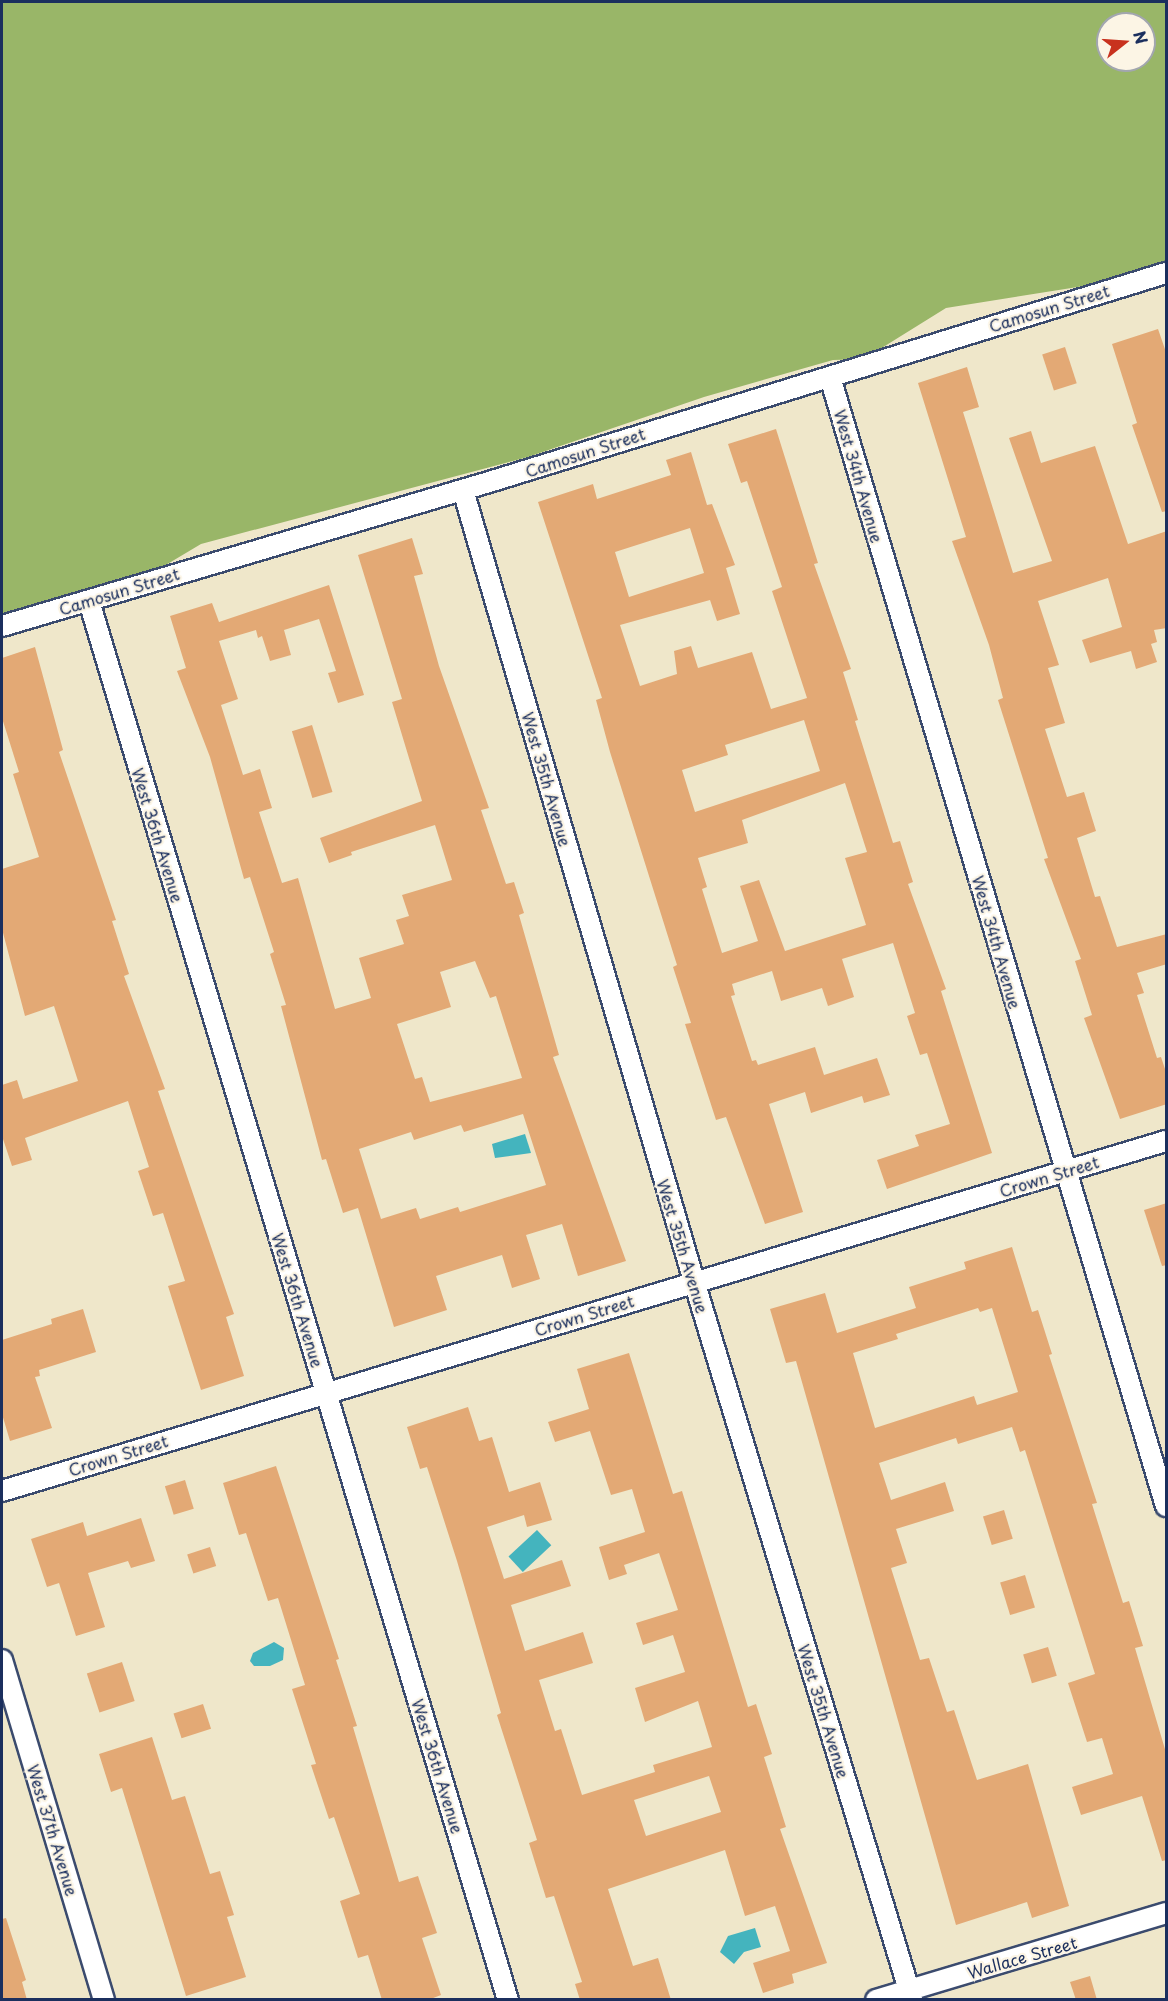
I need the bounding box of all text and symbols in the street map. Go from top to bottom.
north arrow [1096,12,1156,72]
text: N [1128,28,1155,47]
street label: Camosun Street [987,281,1111,335]
street label: West 34th Avenue [831,406,887,546]
street label: Camosun Street [523,424,647,480]
street label: Camosun Street [57,564,181,618]
street label: West 35th Avenue [519,710,575,848]
street label: West 36th Avenue [128,765,188,905]
street label: West 34th Avenue [969,872,1025,1012]
street label: Crown Street [997,1152,1101,1200]
street label: West 35th Avenue [654,1177,712,1315]
street label: West 36th Avenue [268,1230,328,1370]
street label: Crown Street [532,1291,636,1339]
street label: Crown Street [66,1431,170,1479]
street label: West 35th Avenue [795,1642,853,1780]
street label: West 36th Avenue [408,1696,468,1836]
street label: West 37th Avenue [24,1761,82,1899]
street label: Wallace Street [965,1932,1079,1982]

